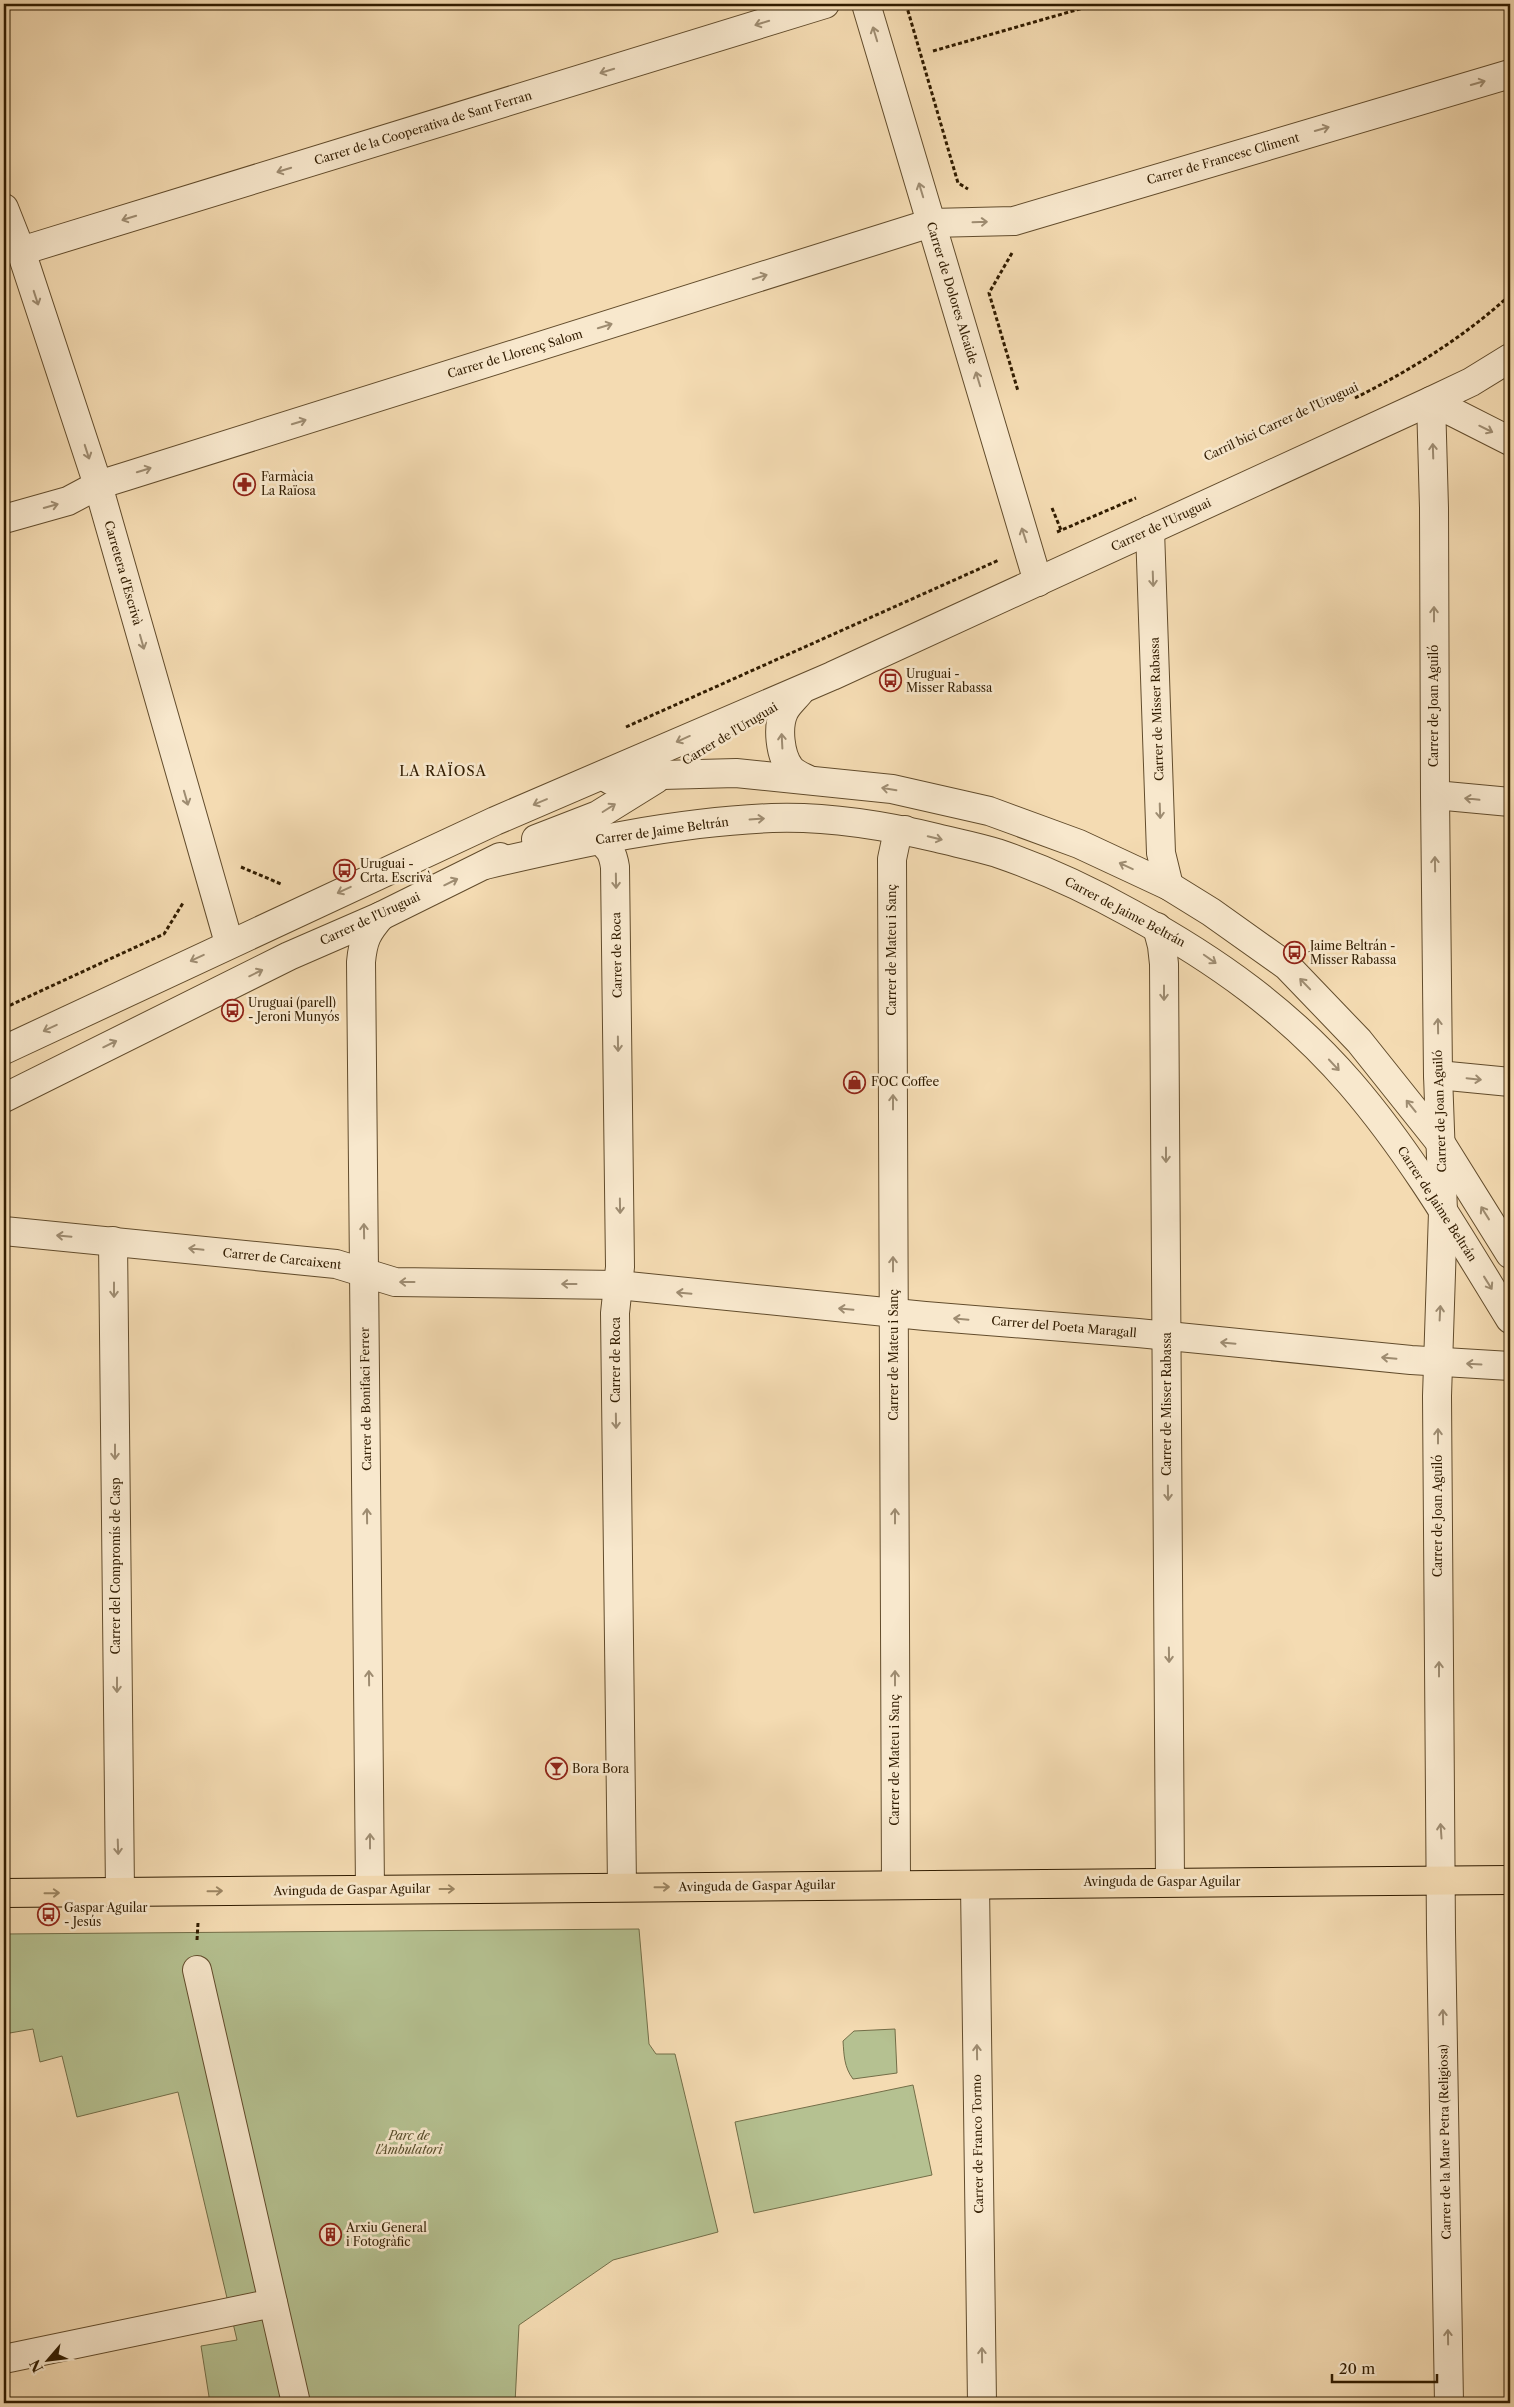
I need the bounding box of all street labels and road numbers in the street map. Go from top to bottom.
street label: Carrer de la Cooperativa de Sant Ferran [312,87,534,168]
street label: Carrer de Francesc Climent [1145,129,1302,187]
street label: Carrer de Dolores Alcaide [924,220,981,366]
street label: Carrer de Llorenç Salom [445,326,584,381]
street label: Carril bici Carrer de l'Uruguai [1201,379,1361,464]
street label: Carrer de l'Uruguai [1108,495,1214,554]
street label: Carretera d'Escrivà [101,519,146,628]
street label: Carrer de Misser Rabassa [1146,636,1167,781]
street label: Carrer de Joan Aguiló [1426,645,1441,767]
street label: Carrer de l'Uruguai [679,699,781,768]
street label: Carrer de Jaime Beltrán [594,814,730,847]
street label: Carrer de Jaime Beltrán [1062,873,1189,950]
street label: Carrer de Mateu i Sanç [884,884,899,1016]
street label: Carrer de l'Uruguai [317,889,423,948]
street label: Carrer de Roca [608,911,625,998]
street label: Carrer de Joan Aguiló [1430,1049,1449,1173]
street label: Carrer de Jaime Beltrán [1395,1143,1481,1265]
street label: Carrer de Carcaixent [222,1245,343,1272]
street label: Carrer de Mateu i Sanç [886,1289,901,1421]
street label: Carrer del Poeta Maragall [991,1313,1138,1340]
street label: Carrer de Roca [608,1316,623,1403]
street label: Carrer de Bonifaci Ferrer [357,1327,374,1471]
street label: Carrer de Misser Rabassa [1159,1331,1174,1476]
street label: Carrer de Joan Aguiló [1430,1455,1445,1577]
street label: Carrer del Compromís de Casp [108,1477,123,1655]
street label: Carrer de Mateu i Sanç [887,1694,902,1826]
street label: Avinguda de Gaspar Aguilar [1082,1874,1241,1889]
street label: Avinguda de Gaspar Aguilar [677,1877,836,1894]
street label: Avinguda de Gaspar Aguilar [272,1881,431,1898]
street label: Carrer de la Mare Petra (Religiosa) [1435,2044,1454,2240]
street label: Carrer de Franco Tormo [969,2074,986,2214]

